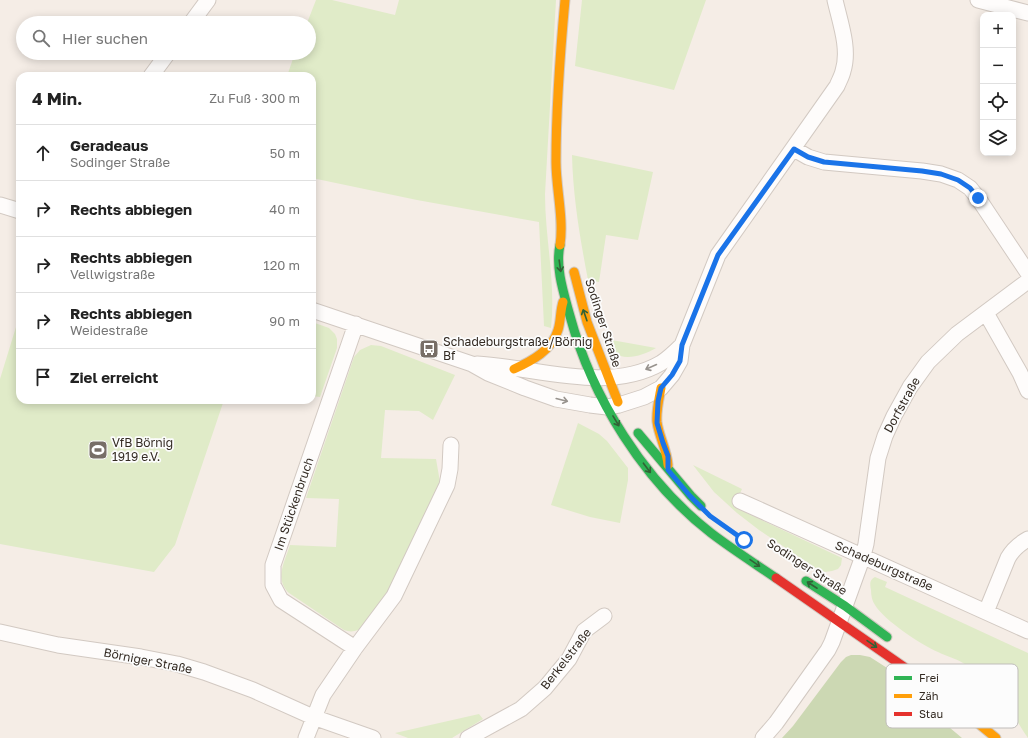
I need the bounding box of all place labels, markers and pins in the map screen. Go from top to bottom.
place label: Schadeburgstraße/Börnig Bf [443,334,592,363]
bus stop icon: Schadeburgstraße/Börnig Bf [418,338,440,360]
place label: VfB Börnig 1919 e.V. [112,435,173,464]
sports icon: VfB Börnig 1919 e.V. [87,439,109,461]

